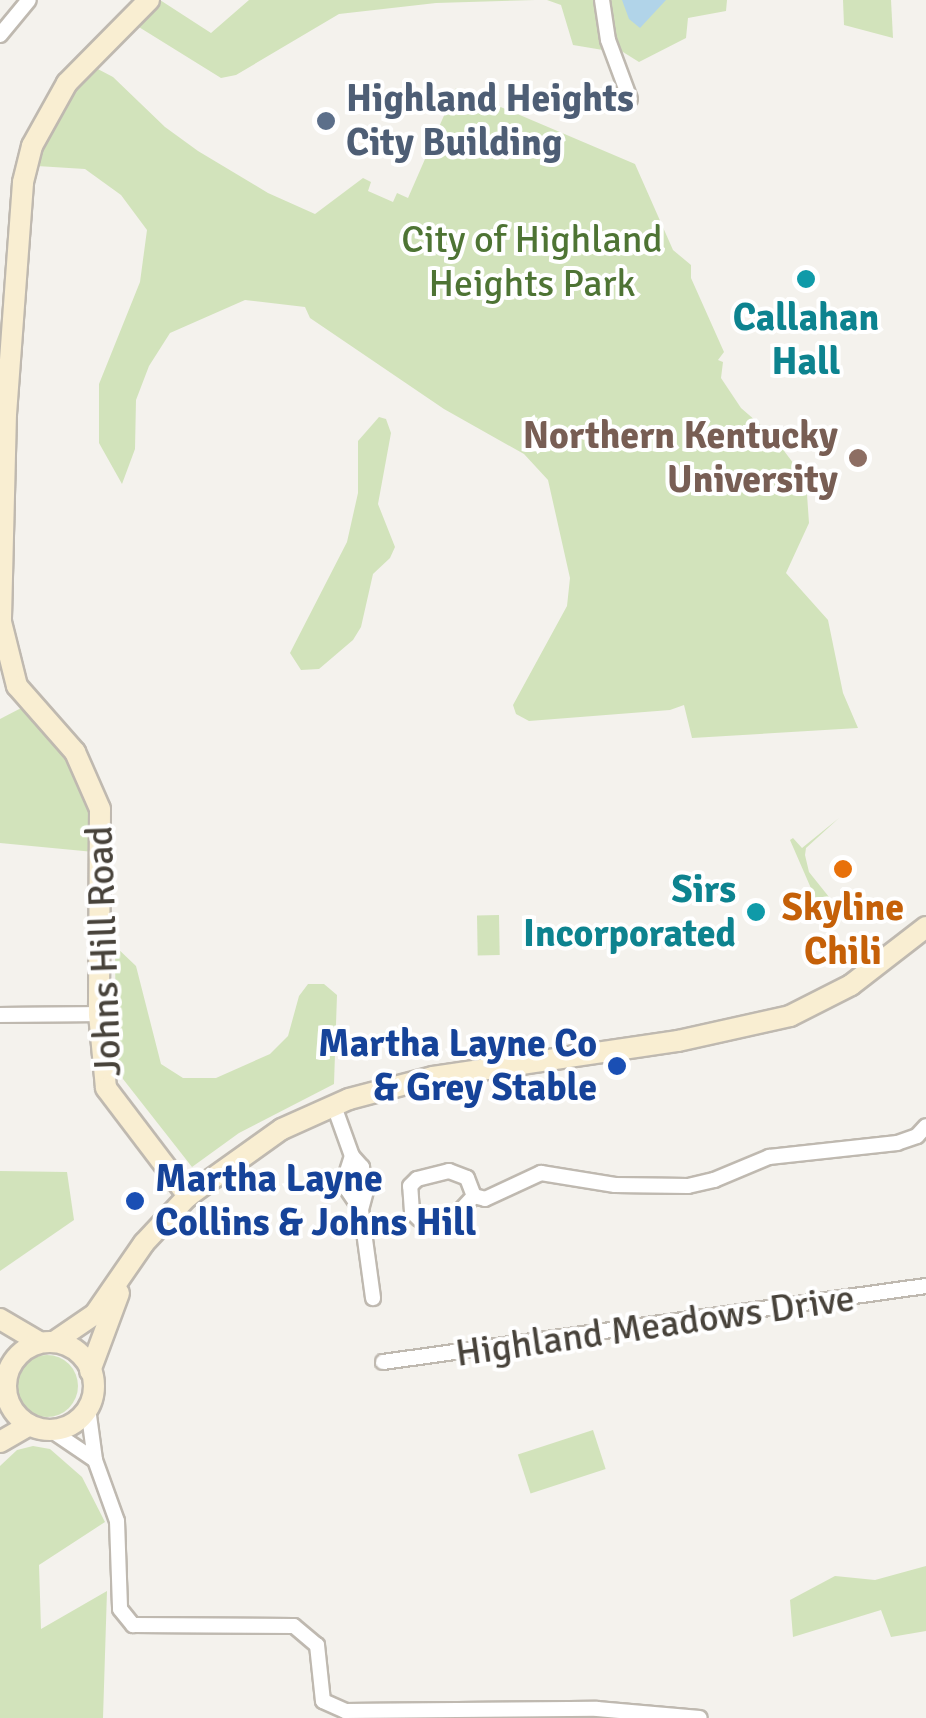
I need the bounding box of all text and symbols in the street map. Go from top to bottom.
place label: Highland Heights City Building [346,76,634,165]
marker: Highland Heights City Building [315,110,337,132]
park label: City of Highland Heights Park [401,217,663,306]
marker: Callahan Hall [795,268,817,290]
place label: Callahan Hall [733,295,879,384]
place label: Northern Kentucky University [523,413,838,502]
marker: Northern Kentucky University [847,447,869,469]
street label: Johns Hill Road [77,825,131,1077]
marker: Skyline Chili [832,858,854,880]
place label: Sirs Incorporated [523,867,736,956]
place label: Skyline Chili [782,885,904,974]
marker: Sirs Incorporated [745,901,767,923]
place label: Martha Layne Co & Grey Stable [318,1021,597,1110]
marker: Martha Layne Co & Grey Stable [606,1055,628,1077]
place label: Martha Layne Collins & Johns Hill [155,1156,476,1246]
marker: Martha Layne Collins & Johns Hill [124,1190,146,1212]
street label: Highland Meadows Drive [453,1275,857,1377]

